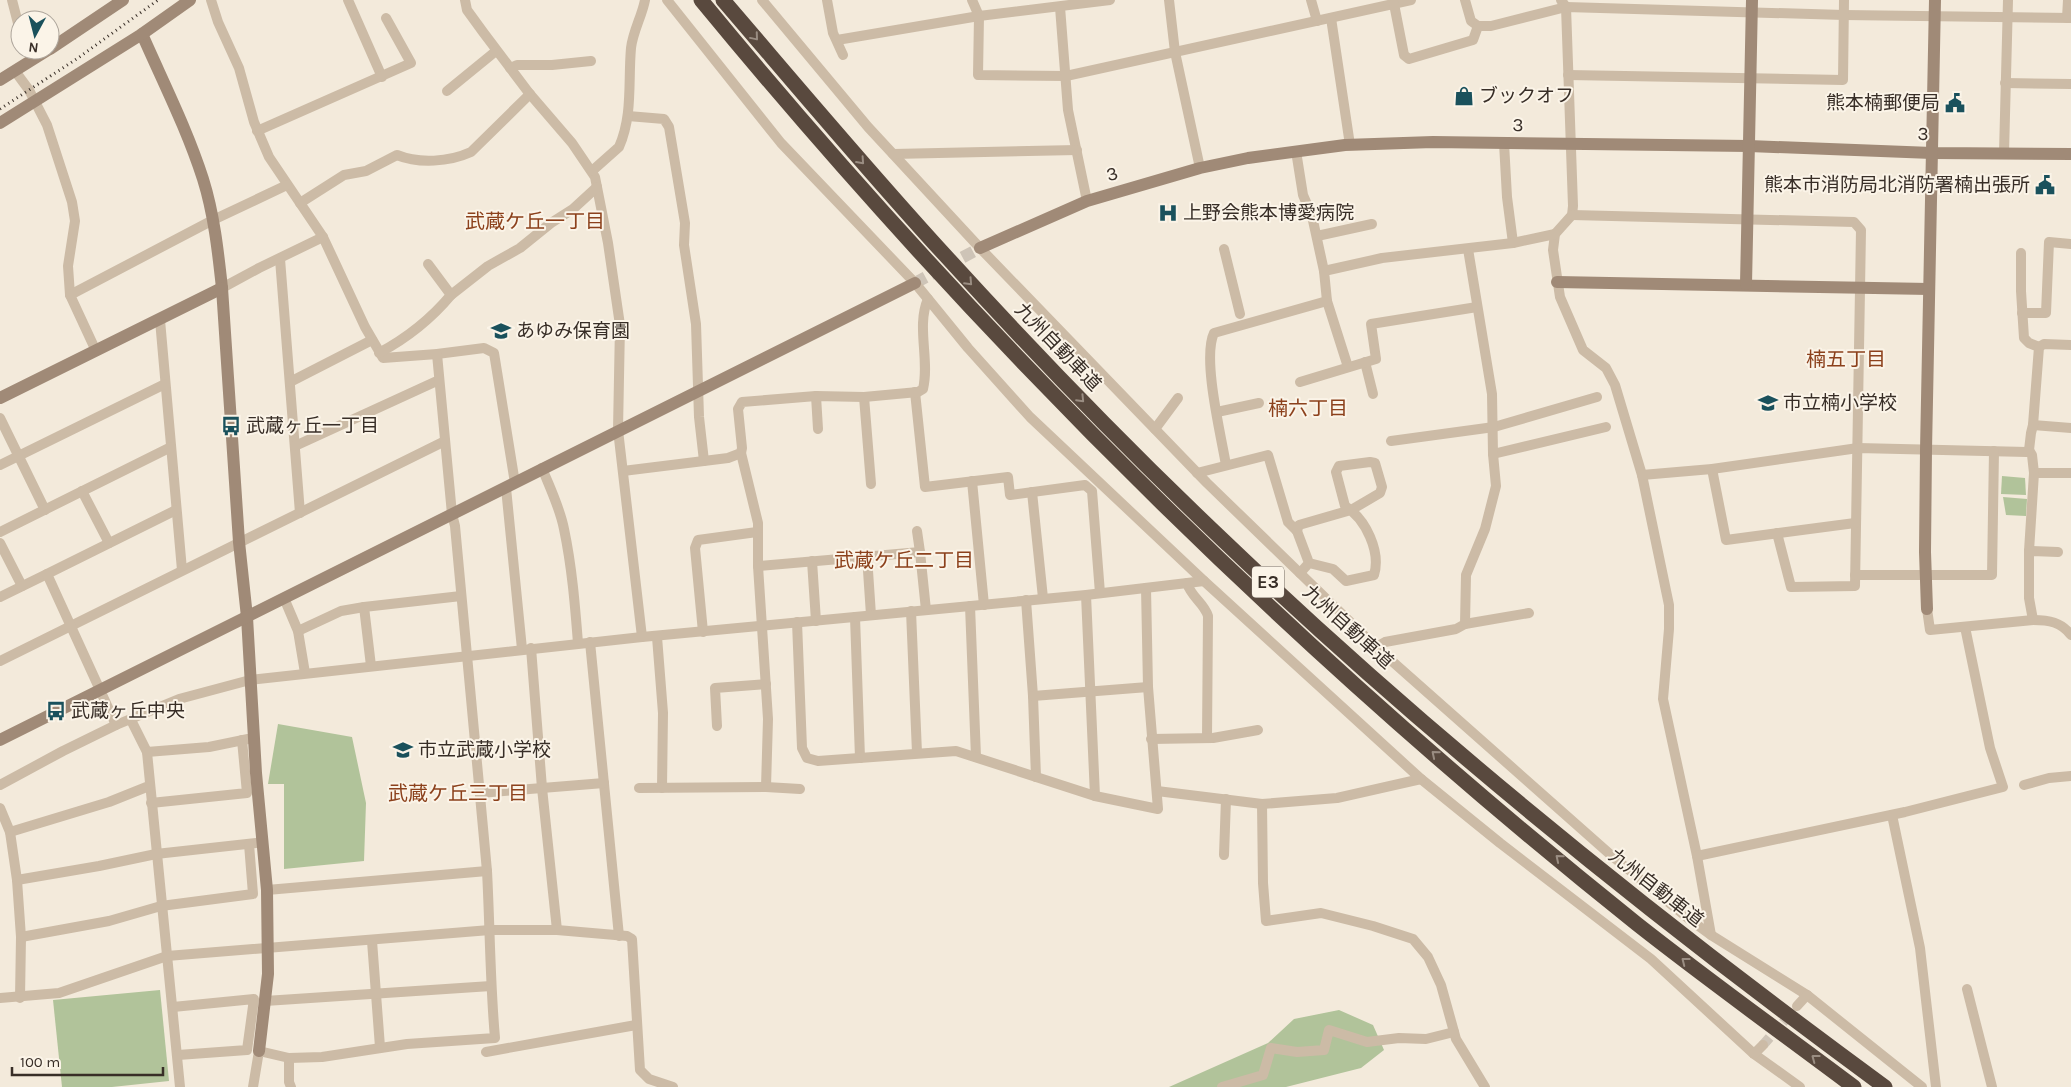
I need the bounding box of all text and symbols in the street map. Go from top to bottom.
north arrow [10,10,60,60]
one-way arrow [749,31,758,40]
text: N [27,38,39,56]
shop icon: ブックオフ [1453,85,1475,107]
place label: ブックオフ [1479,85,1574,107]
place label: 熊本楠郵便局 [1826,92,1940,114]
public building icon: 熊本楠郵便局 [1944,92,1966,114]
street label: 3 [1512,114,1524,136]
street label: 3 [1917,123,1929,145]
one-way arrow [855,155,864,164]
street label: 3 [1103,162,1121,186]
place label: 熊本市消防局北消防署楠出張所 [1764,174,2030,196]
public building icon: 熊本市消防局北消防署楠出張所 [2034,174,2056,196]
hospital icon: 上野会熊本博愛病院 [1157,202,1179,224]
place label: 上野会熊本博愛病院 [1183,202,1354,224]
district label: 武蔵ケ丘一丁目 [465,210,605,233]
one-way arrow [963,276,972,285]
street label: 九州自動車道 [1010,298,1106,396]
school or university icon: あゆみ保育園 [490,320,512,342]
place label: あゆみ保育園 [516,320,630,342]
district label: 楠五丁目 [1806,348,1886,371]
school or university icon: 市立楠小学校 [1757,392,1779,414]
place label: 市立楠小学校 [1783,392,1897,414]
one-way arrow [1075,394,1084,403]
district label: 楠六丁目 [1268,397,1348,420]
bus stop icon: 武蔵ヶ丘一丁目 [220,415,242,437]
place label: 武蔵ヶ丘一丁目 [246,415,379,437]
district label: 武蔵ケ丘二丁目 [834,549,974,572]
road number: E3 [1252,566,1284,598]
street label: 九州自動車道 [1298,581,1398,673]
bus stop icon: 武蔵ヶ丘中央 [45,700,67,722]
place label: 武蔵ヶ丘中央 [71,700,185,722]
school or university icon: 市立武蔵小学校 [392,739,414,761]
place label: 市立武蔵小学校 [418,739,551,761]
one-way arrow [1431,750,1440,759]
district label: 武蔵ケ丘三丁目 [388,782,528,805]
street label: 九州自動車道 [1604,844,1708,932]
one-way arrow [1556,856,1565,864]
one-way arrow [1682,958,1691,966]
scale bar [12,1044,164,1076]
text: 100 m [20,1053,60,1071]
one-way arrow [1811,1055,1821,1064]

